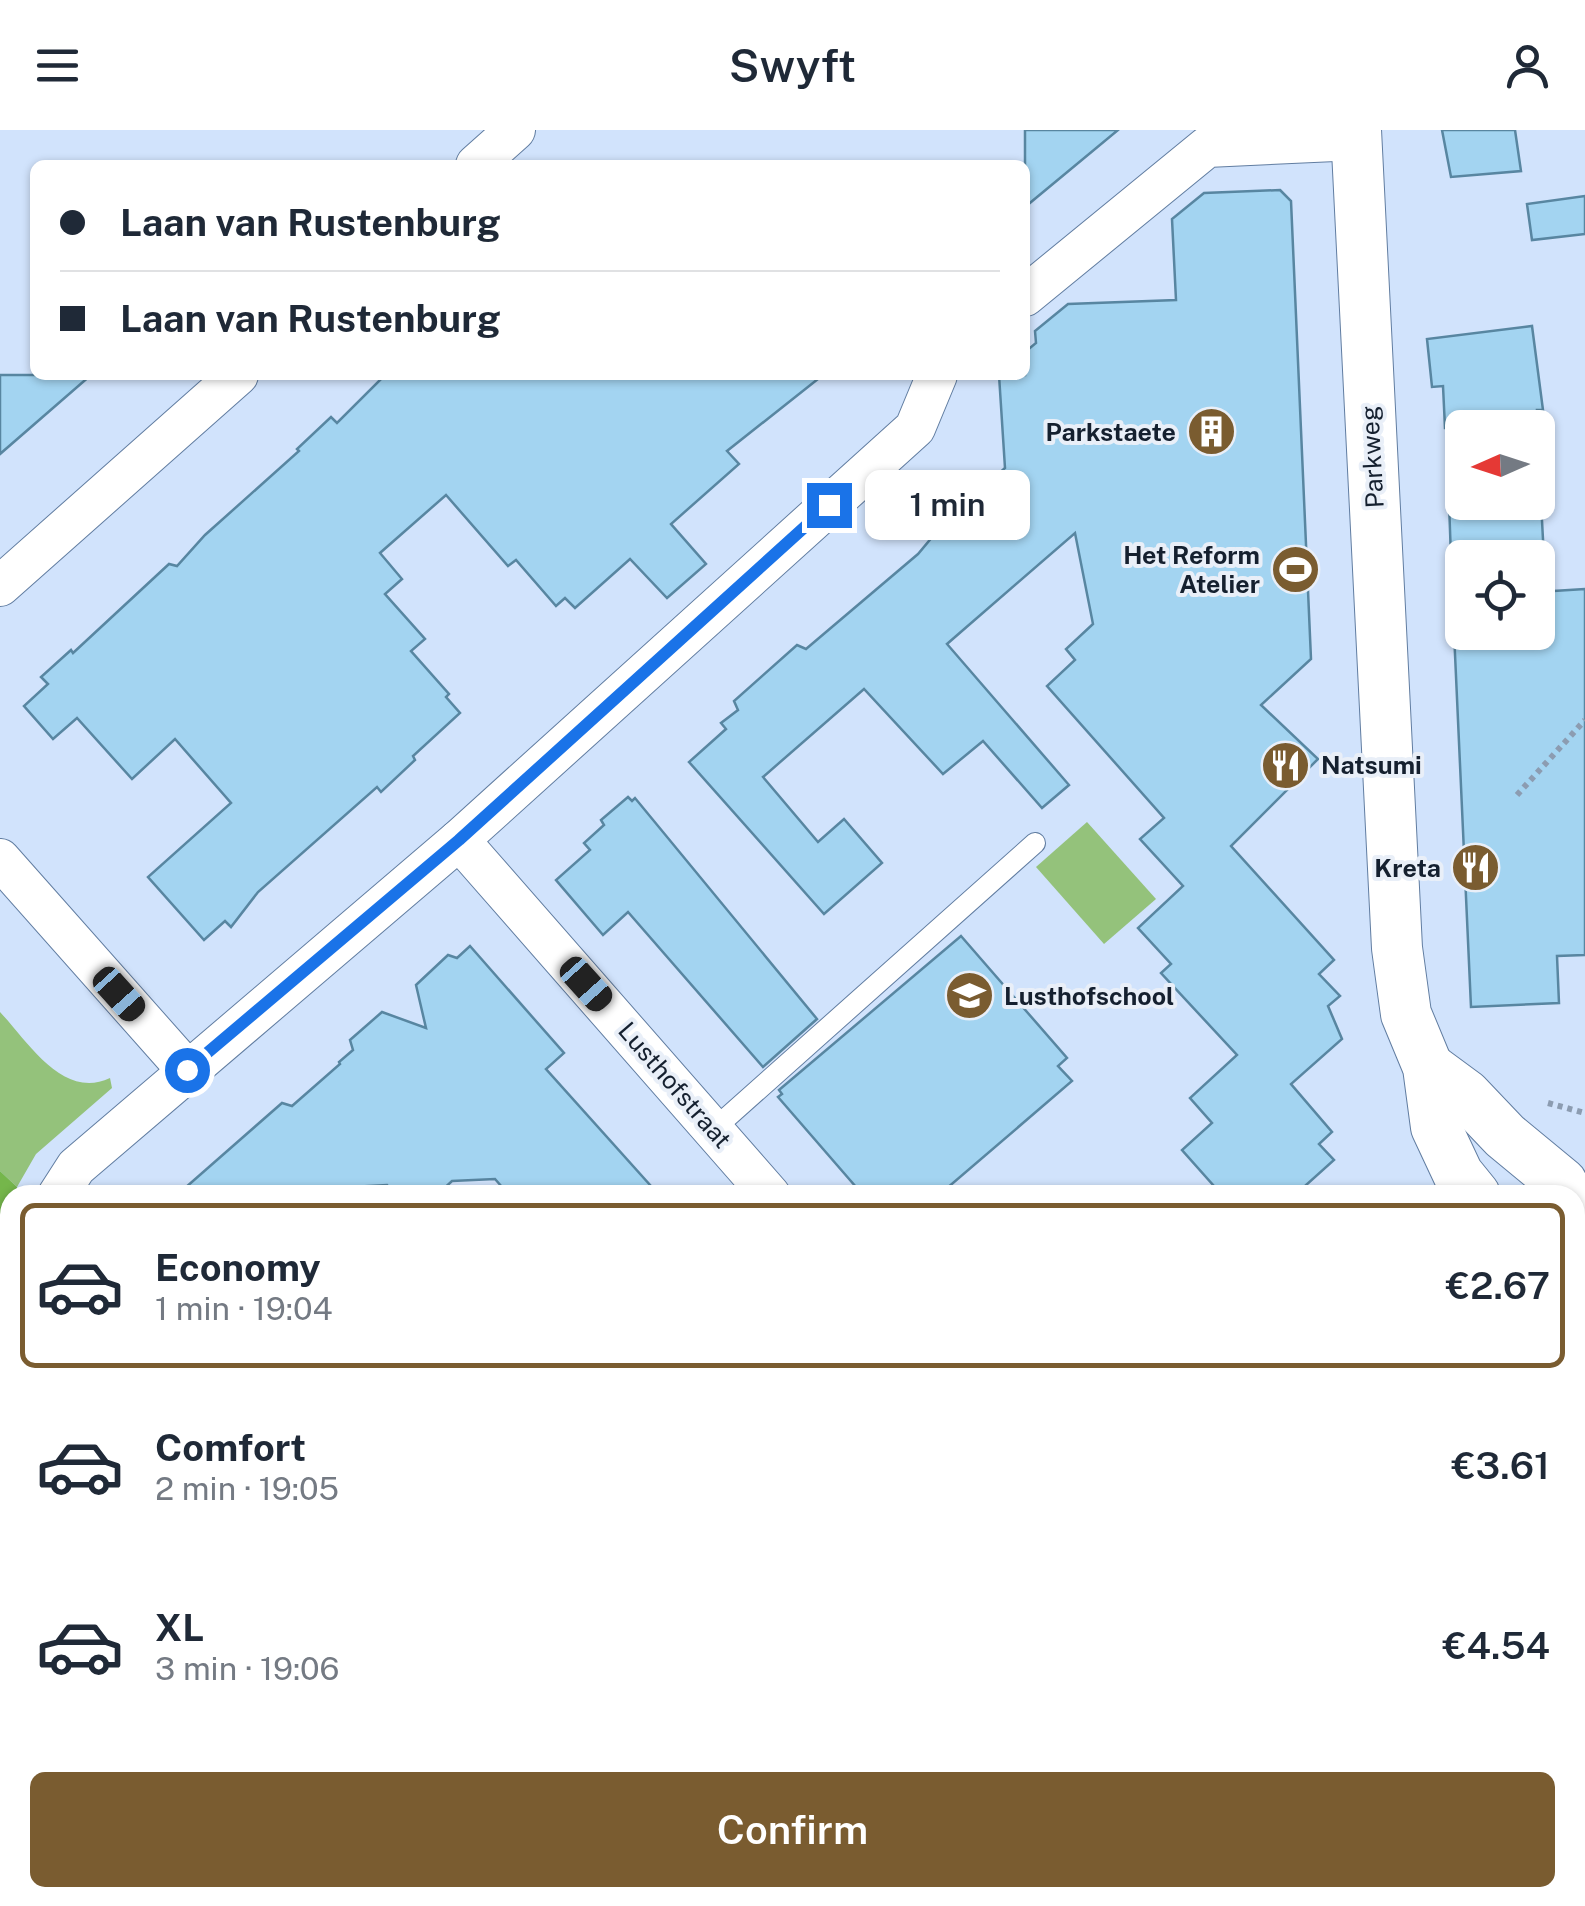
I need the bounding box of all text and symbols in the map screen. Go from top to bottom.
icon: menu [30,38,85,93]
icon: person [1500,38,1555,93]
text: Swyft [729,39,856,92]
text: Laan van Rustenburg [120,200,501,245]
text: Laan van Rustenburg [120,296,501,341]
street label: Parkweg [1354,405,1390,509]
building icon: Parkstaete [1185,406,1237,458]
north arrow [1445,410,1555,520]
map controls [1445,410,1555,650]
place label: Parkstaete [1046,417,1176,447]
callout: 1 min [864,470,1029,540]
route end [807,483,852,528]
text: 1 min [909,486,986,523]
place label: Het Reform Atelier [1123,540,1260,599]
button: locate [1445,540,1555,650]
sports icon: Het Reform Atelier [1269,543,1321,595]
restaurant icon: Natsumi [1260,739,1312,791]
place label: Natsumi [1321,750,1422,780]
restaurant icon: Kreta [1450,842,1502,894]
place label: Kreta [1374,853,1441,883]
car [555,952,617,1016]
car [88,962,150,1026]
school or university icon: Lusthofschool [943,970,995,1022]
place label: Lusthofschool [1004,981,1174,1011]
street label: Lusthofstraat [612,1016,738,1154]
route start [165,1048,210,1093]
icon: car [35,1241,125,1331]
text: Economy [155,1245,321,1290]
text: €2.67 [1446,1263,1550,1308]
text: 1 min · 19:04 [155,1290,333,1327]
icon: car [35,1421,125,1511]
text: Comfort [155,1425,306,1470]
text: €3.61 [1452,1443,1550,1488]
text: 2 min · 19:05 [155,1470,339,1507]
icon: car [35,1601,125,1691]
text: XL [155,1605,204,1650]
text: €4.54 [1443,1623,1550,1668]
text: 3 min · 19:06 [155,1650,339,1687]
button: Confirm [30,1772,1555,1887]

